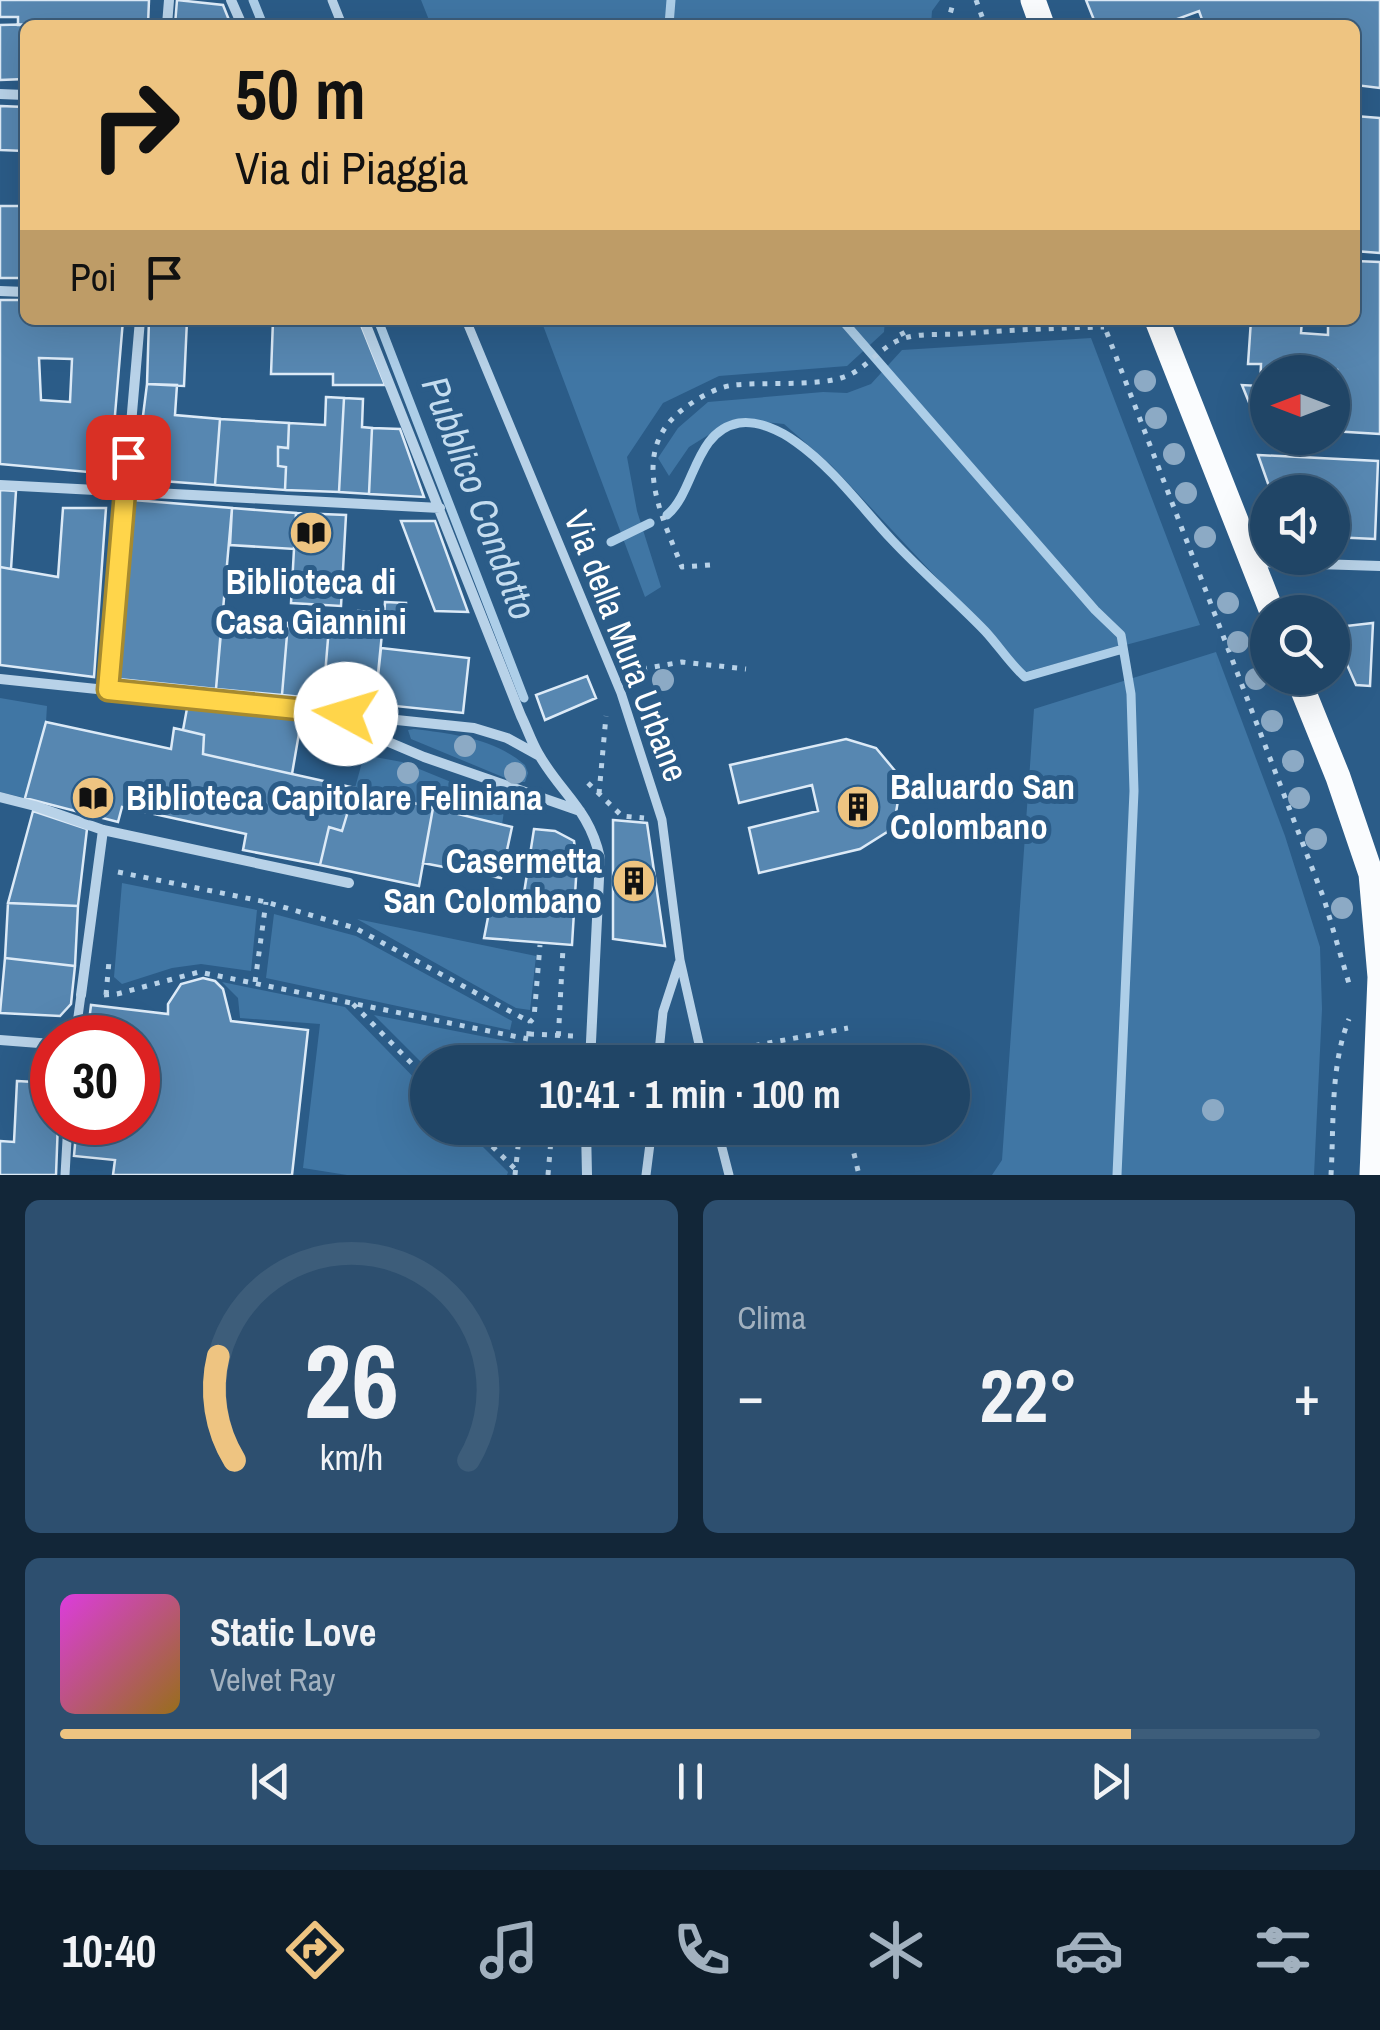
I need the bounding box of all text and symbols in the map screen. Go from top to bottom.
text: 50 m [235,47,366,141]
icon: right [70,60,200,190]
text: Via di Piaggia [235,137,468,198]
icon: arrive [137,250,192,305]
text: Poi [70,252,117,303]
north arrow [1250,355,1350,455]
map controls [1250,355,1350,695]
water label: Pubblico Condotto [410,369,549,627]
pin [86,415,171,500]
icon: arrive [101,430,156,485]
button: sound [1250,475,1350,575]
street label: Via della Mura Urbane [553,504,700,788]
library icon: Biblioteca di Casa Giannini [288,510,334,556]
place label: Biblioteca di Casa Giannini [215,558,407,645]
button: search [1250,595,1350,695]
position arrow [294,662,398,766]
place label: Baluardo San Colombano [890,763,1075,850]
place label: Biblioteca Capitolare Feliniana [126,774,543,821]
library icon: Biblioteca Capitolare Feliniana [70,775,116,821]
building icon: Baluardo San Colombano [835,784,881,830]
place label: Casermetta San Colombano [384,837,602,924]
building icon: Casermetta San Colombano [611,858,657,904]
speed limit sign: 30 [30,1015,160,1145]
text: 10:41 · 1 min · 100 m [539,1069,841,1120]
text: Clima [738,1296,806,1339]
text: 26 [304,1310,399,1450]
text: 22° [980,1344,1078,1445]
text: − [738,1358,764,1432]
text: + [1294,1358,1320,1432]
text: km/h [319,1433,383,1481]
text: Static Love [210,1607,376,1658]
text: Velvet Ray [210,1658,335,1701]
icon: previous [243,1754,298,1809]
icon: pause [663,1754,718,1809]
icon: next [1083,1754,1138,1809]
icon: directions [280,1915,350,1985]
icon: music [474,1915,544,1985]
icon: phone [667,1915,737,1985]
icon: climate [861,1915,931,1985]
icon: car [1054,1915,1124,1985]
icon: filters [1248,1915,1318,1985]
text: 10:40 [62,1920,156,1981]

